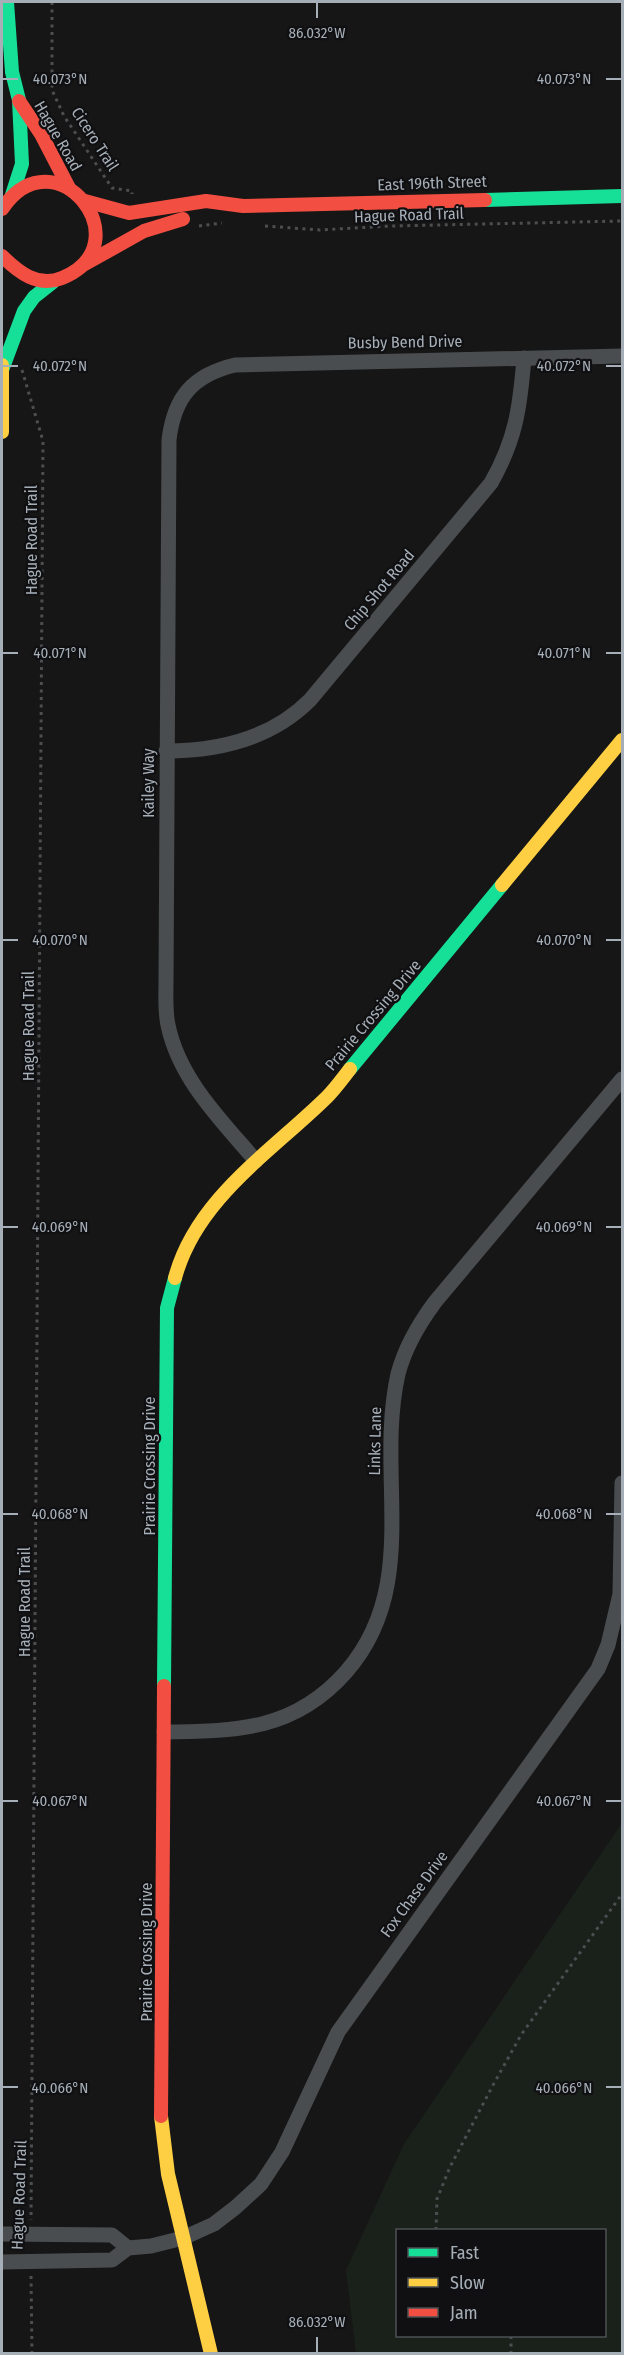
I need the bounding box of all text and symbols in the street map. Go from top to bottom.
text: 86.032°W [288,24,346,42]
text: 40.073°N [33,70,87,88]
text: 40.073°N [537,70,591,88]
street label: Hague Road [30,98,86,174]
street label: Cicero Trail [67,104,123,174]
street label: East 196th Street [377,172,488,194]
street label: Hague Road Trail [354,204,464,226]
street label: Busby Bend Drive [348,331,463,352]
text: 40.072°N [33,357,87,375]
text: 40.072°N [537,357,591,375]
street label: Hague Road Trail [22,485,41,595]
street label: Chip Shot Road [340,546,418,634]
text: 40.071°N [33,644,87,662]
text: 40.071°N [537,644,591,662]
street label: Kailey Way [139,747,158,818]
text: 40.070°N [32,931,88,949]
text: 40.070°N [536,931,592,949]
street label: Prairie Crossing Drive [321,956,425,1074]
street label: Hague Road Trail [19,971,38,1081]
text: 40.069°N [32,1218,88,1236]
text: 40.069°N [536,1218,592,1236]
street label: Prairie Crossing Drive [140,1396,159,1535]
street label: Links Lane [365,1406,385,1476]
text: 40.068°N [32,1505,88,1523]
text: 40.068°N [536,1505,592,1523]
street label: Hague Road Trail [15,1547,34,1657]
text: 40.067°N [32,1792,88,1810]
text: 40.067°N [536,1792,592,1810]
street label: Fox Chase Drive [376,1847,452,1941]
street label: Prairie Crossing Drive [137,1882,156,2021]
text: 40.066°N [32,2079,88,2097]
text: 40.066°N [536,2079,592,2097]
street label: Hague Road Trail [8,2140,30,2250]
legend [396,2229,606,2337]
text: Fast [450,2242,479,2264]
text: Slow [450,2272,485,2294]
text: Jam [450,2302,478,2324]
text: 86.032°W [288,2313,346,2331]

